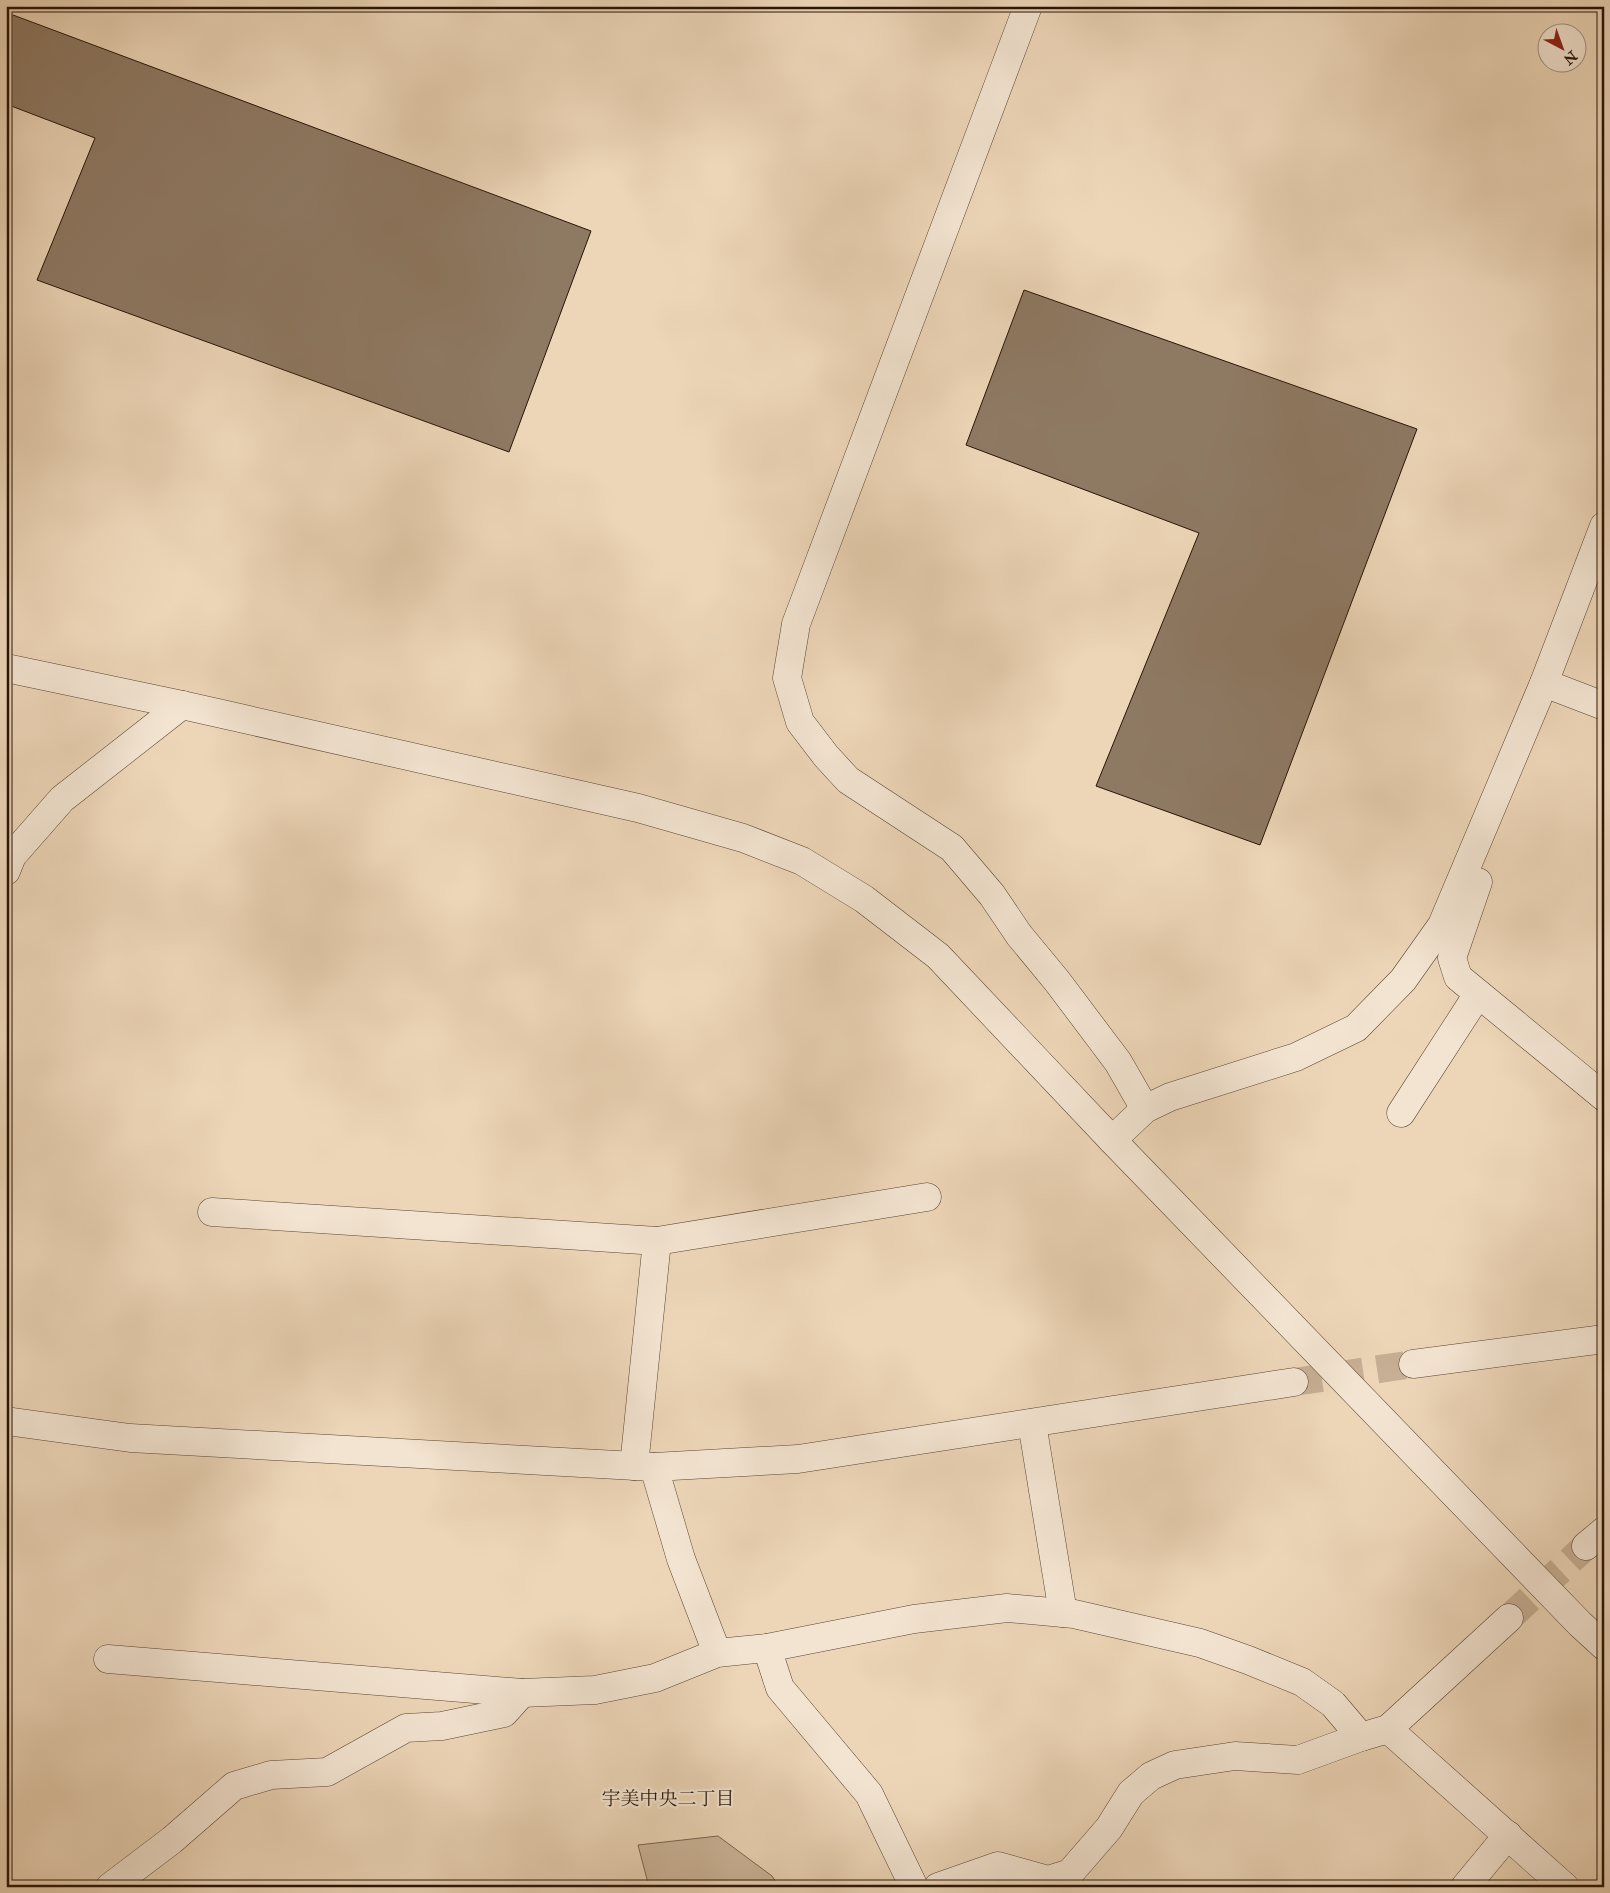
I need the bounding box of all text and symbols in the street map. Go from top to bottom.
north arrow [1538,22,1588,72]
text: N [1560,46,1581,68]
district label: 宇美中央二丁目 [601,1787,735,1811]

